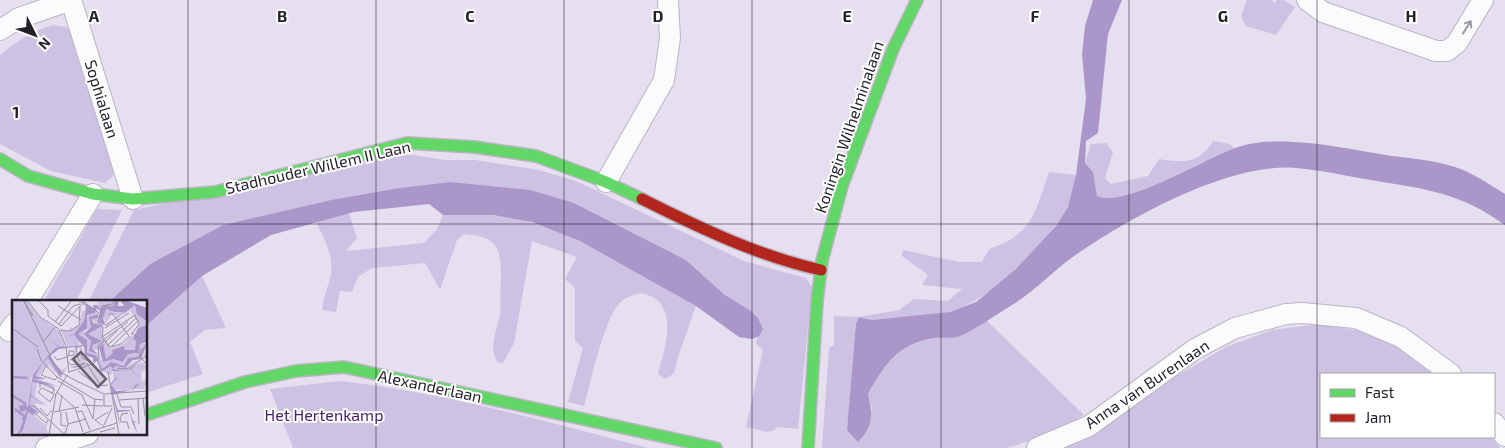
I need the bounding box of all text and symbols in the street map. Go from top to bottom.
text: A [89,6,100,25]
text: B [277,6,287,25]
text: C [465,6,475,25]
text: D [653,6,664,25]
text: E [842,6,852,25]
text: F [1031,6,1040,25]
text: G [1218,6,1228,25]
text: H [1405,6,1417,25]
north arrow [10,10,60,60]
one-way arrow [1462,20,1472,34]
text: N [35,35,55,53]
street label: Koningin Wilhelminalaan [810,38,887,215]
street label: Sophialaan [82,57,123,140]
text: 1 [13,102,19,121]
street label: Stadhouder Willem II Laan [223,136,412,197]
inset map [12,300,148,436]
street label: Anna van Burenlaan [1081,335,1212,432]
street label: Alexanderlaan [376,365,484,406]
legend [1320,373,1495,438]
text: Fast [1365,383,1395,401]
park label: Het Hertenkamp [265,405,383,424]
text: Jam [1365,408,1391,426]

